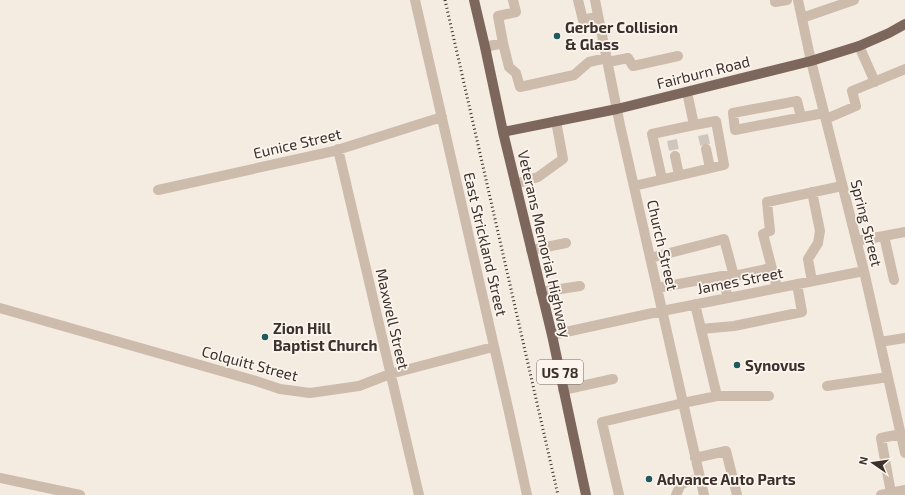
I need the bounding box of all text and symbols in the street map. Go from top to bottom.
place label: Gerber Collision & Glass [565,18,678,53]
marker: Gerber Collision & Glass [552,31,562,41]
street label: Fairburn Road [655,52,751,92]
street label: Eunice Street [251,124,343,162]
street label: Veterans Memorial Highway [515,148,575,340]
street label: East Strickland Street [461,170,511,318]
street label: Spring Street [848,178,887,269]
street label: Church Street [644,198,682,292]
street label: James Street [695,263,785,297]
street label: Maxwell Street [373,267,413,372]
place label: Zion Hill Baptist Church [273,319,377,354]
marker: Zion Hill Baptist Church [260,332,270,342]
street label: Colquitt Street [200,342,300,385]
place label: Synovus [745,356,805,375]
road number: US 78 [537,360,583,384]
marker: Synovus [732,360,742,370]
north arrow [853,443,893,483]
text: N [856,455,870,466]
place label: Advance Auto Parts [657,470,796,488]
marker: Advance Auto Parts [644,474,654,484]

